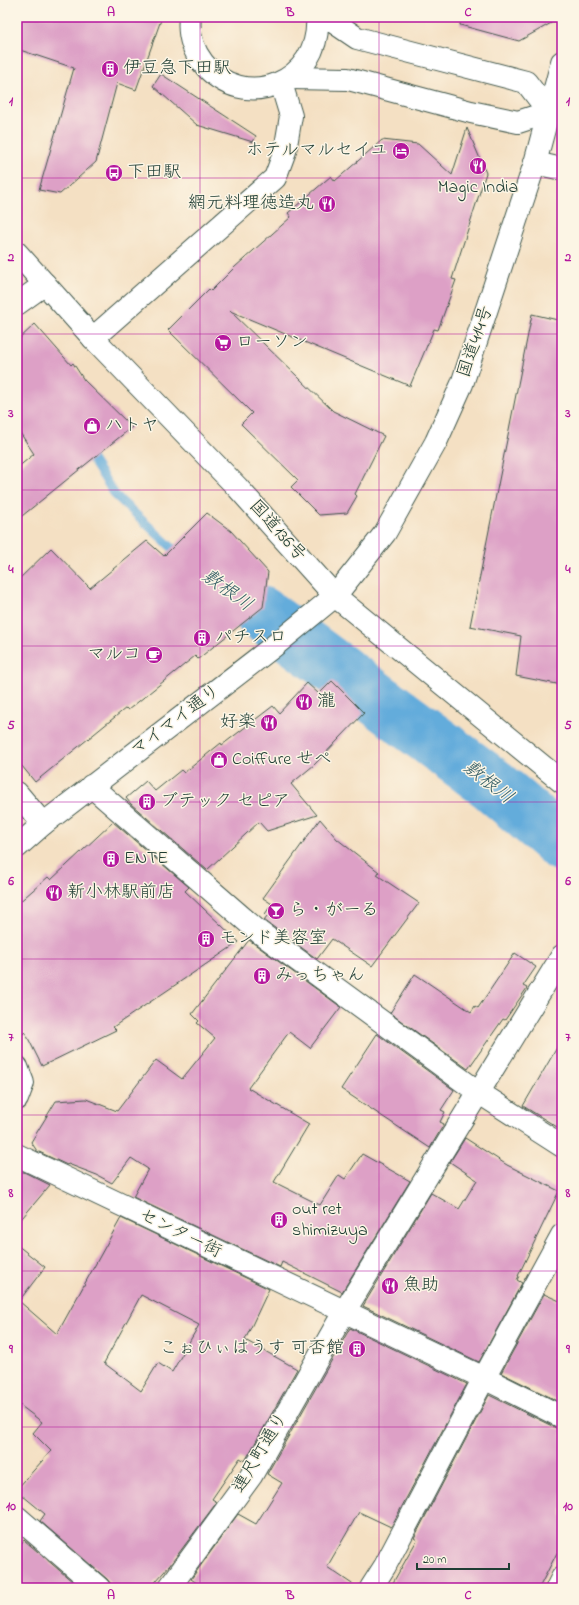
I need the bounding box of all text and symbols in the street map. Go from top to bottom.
text: A [107,3,115,22]
text: B [285,3,295,22]
text: C [464,3,472,22]
place label: 伊豆急下田駅 [123,56,231,82]
building icon: 伊豆急下田駅 [100,59,120,79]
text: 1 [9,92,14,111]
text: 1 [566,92,571,111]
place label: ホテルマルセイユ [245,138,388,164]
hotel icon: ホテルマルセイユ [391,141,411,161]
restaurant icon: Magic India [468,156,488,176]
place label: 下田駅 [127,160,181,186]
bus stop icon: 下田駅 [104,163,124,183]
place label: Magic India [438,175,518,202]
place label: 網元料理徳造丸 [188,191,314,217]
restaurant icon: 網元料理徳造丸 [317,194,337,214]
text: 2 [7,248,15,267]
text: 2 [564,248,572,267]
street label: 国道414号 [452,303,500,381]
place label: ローソン [236,330,308,356]
supermarket icon: ローソン [213,333,233,353]
text: 3 [7,404,14,423]
text: 3 [564,404,571,423]
place label: ハトヤ [105,413,159,439]
shop icon: ハトヤ [82,416,102,436]
street label: 国道136号 [242,494,312,568]
text: 4 [7,560,14,579]
text: 4 [564,560,571,579]
water label: 敷根川 [196,563,258,619]
place label: パチスロ [215,625,287,651]
building icon: パチスロ [192,628,212,648]
place label: マルコ [87,642,141,668]
cafe icon: マルコ [144,645,164,665]
street label: マイマイ通り [126,679,226,763]
place label: 瀧 [317,689,335,715]
restaurant icon: 瀧 [294,692,314,712]
place label: 好楽 [220,710,256,736]
restaurant icon: 好楽 [259,713,279,733]
text: 5 [7,716,15,735]
text: 5 [564,716,572,735]
place label: Coiffure せぺ [232,747,332,773]
shop icon: Coiffure せぺ [209,750,229,770]
water label: 敷根川 [457,755,519,811]
place label: ブテック セピア [160,789,291,815]
building icon: ブテック セピア [137,792,157,812]
place label: ENTE [124,846,168,872]
building icon: ENTE [101,849,121,869]
text: 6 [7,872,14,891]
text: 6 [564,872,571,891]
place label: 新小林駅前店 [67,880,175,906]
restaurant icon: 新小林駅前店 [44,883,64,903]
place label: ら・がーる [289,898,379,924]
bar icon: ら・がーる [266,901,286,921]
place label: モンド美容室 [219,926,327,952]
building icon: モンド美容室 [196,929,216,949]
place label: みっちゃん [275,963,365,989]
building icon: みっちゃん [252,966,272,986]
text: 7 [8,1028,14,1047]
text: 7 [565,1028,571,1047]
text: 8 [8,1184,14,1203]
text: 8 [565,1184,571,1203]
place label: out ret shimizuya [292,1197,368,1244]
street label: センター街 [134,1203,226,1265]
building icon: out ret shimizuya [269,1210,289,1230]
place label: 魚助 [403,1273,439,1299]
restaurant icon: 魚助 [380,1276,400,1296]
place label: こぉひぃはうす 可否館 [160,1336,344,1362]
building icon: こぉひぃはうす 可否館 [347,1339,367,1359]
text: 9 [8,1340,14,1359]
text: 9 [565,1340,571,1359]
street label: 連尺町通り [227,1408,295,1498]
text: 10 [6,1497,16,1516]
text: 10 [563,1497,573,1516]
scale bar [417,1545,509,1571]
text: 20 m [423,1551,446,1569]
text: A [107,1586,115,1605]
text: B [285,1586,295,1605]
text: C [464,1586,472,1605]

